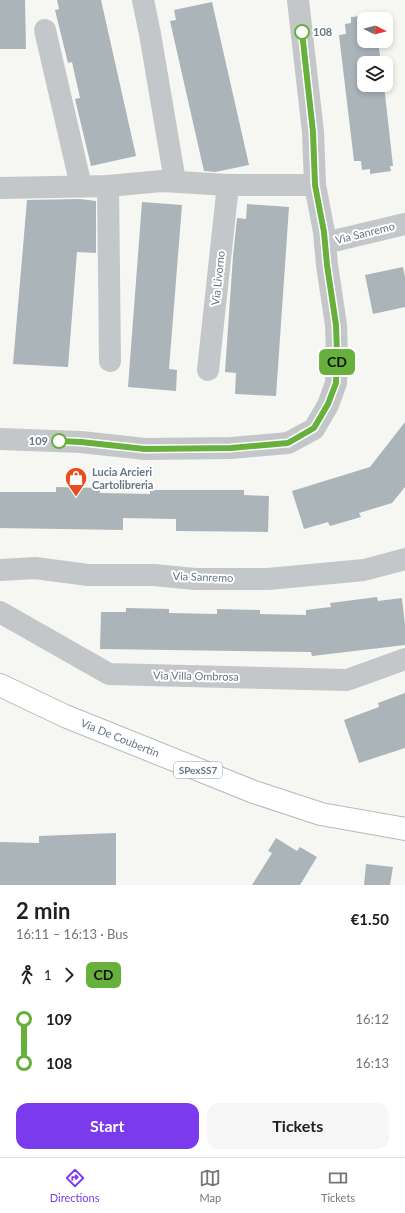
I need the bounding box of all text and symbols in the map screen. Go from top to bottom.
north arrow [357,12,393,48]
map controls [357,12,393,92]
marker: 108 [294,24,310,40]
place label: 108 [313,25,332,38]
button: layers [357,56,393,92]
street label: Via Sanremo [334,219,396,246]
street label: Via Livorno [208,250,227,306]
line badge: CD [319,349,355,375]
text: CD [327,353,347,370]
marker: 109 [51,433,67,449]
place label: 109 [29,434,48,447]
shop icon: Lucia Arcieri Cartolibreria [63,465,89,498]
place label: Lucia Arcieri Cartolibreria [92,465,153,491]
street label: Via Sanremo [172,569,234,584]
street label: Via Villa Ombrosa [153,668,239,683]
street label: Via De Coubertin [79,716,161,759]
road number: SPexSS7 [174,762,222,778]
text: 2 min [16,897,71,924]
text: €1.50 [351,910,389,928]
text: 16:11 – 16:13 · Bus [16,926,128,942]
icon: walk [16,964,38,986]
icon: forward [58,964,80,986]
text: CD [94,966,113,983]
text: 1 [44,967,52,983]
text: 109 [46,1010,72,1028]
text: 16:12 [356,1011,389,1027]
text: 108 [46,1054,72,1072]
text: 16:13 [356,1055,389,1071]
button: Start [16,1103,199,1149]
button: Tickets [207,1103,389,1149]
tab: Directions [50,1167,100,1204]
tab: Map [199,1167,221,1204]
tab: Tickets [321,1167,355,1204]

